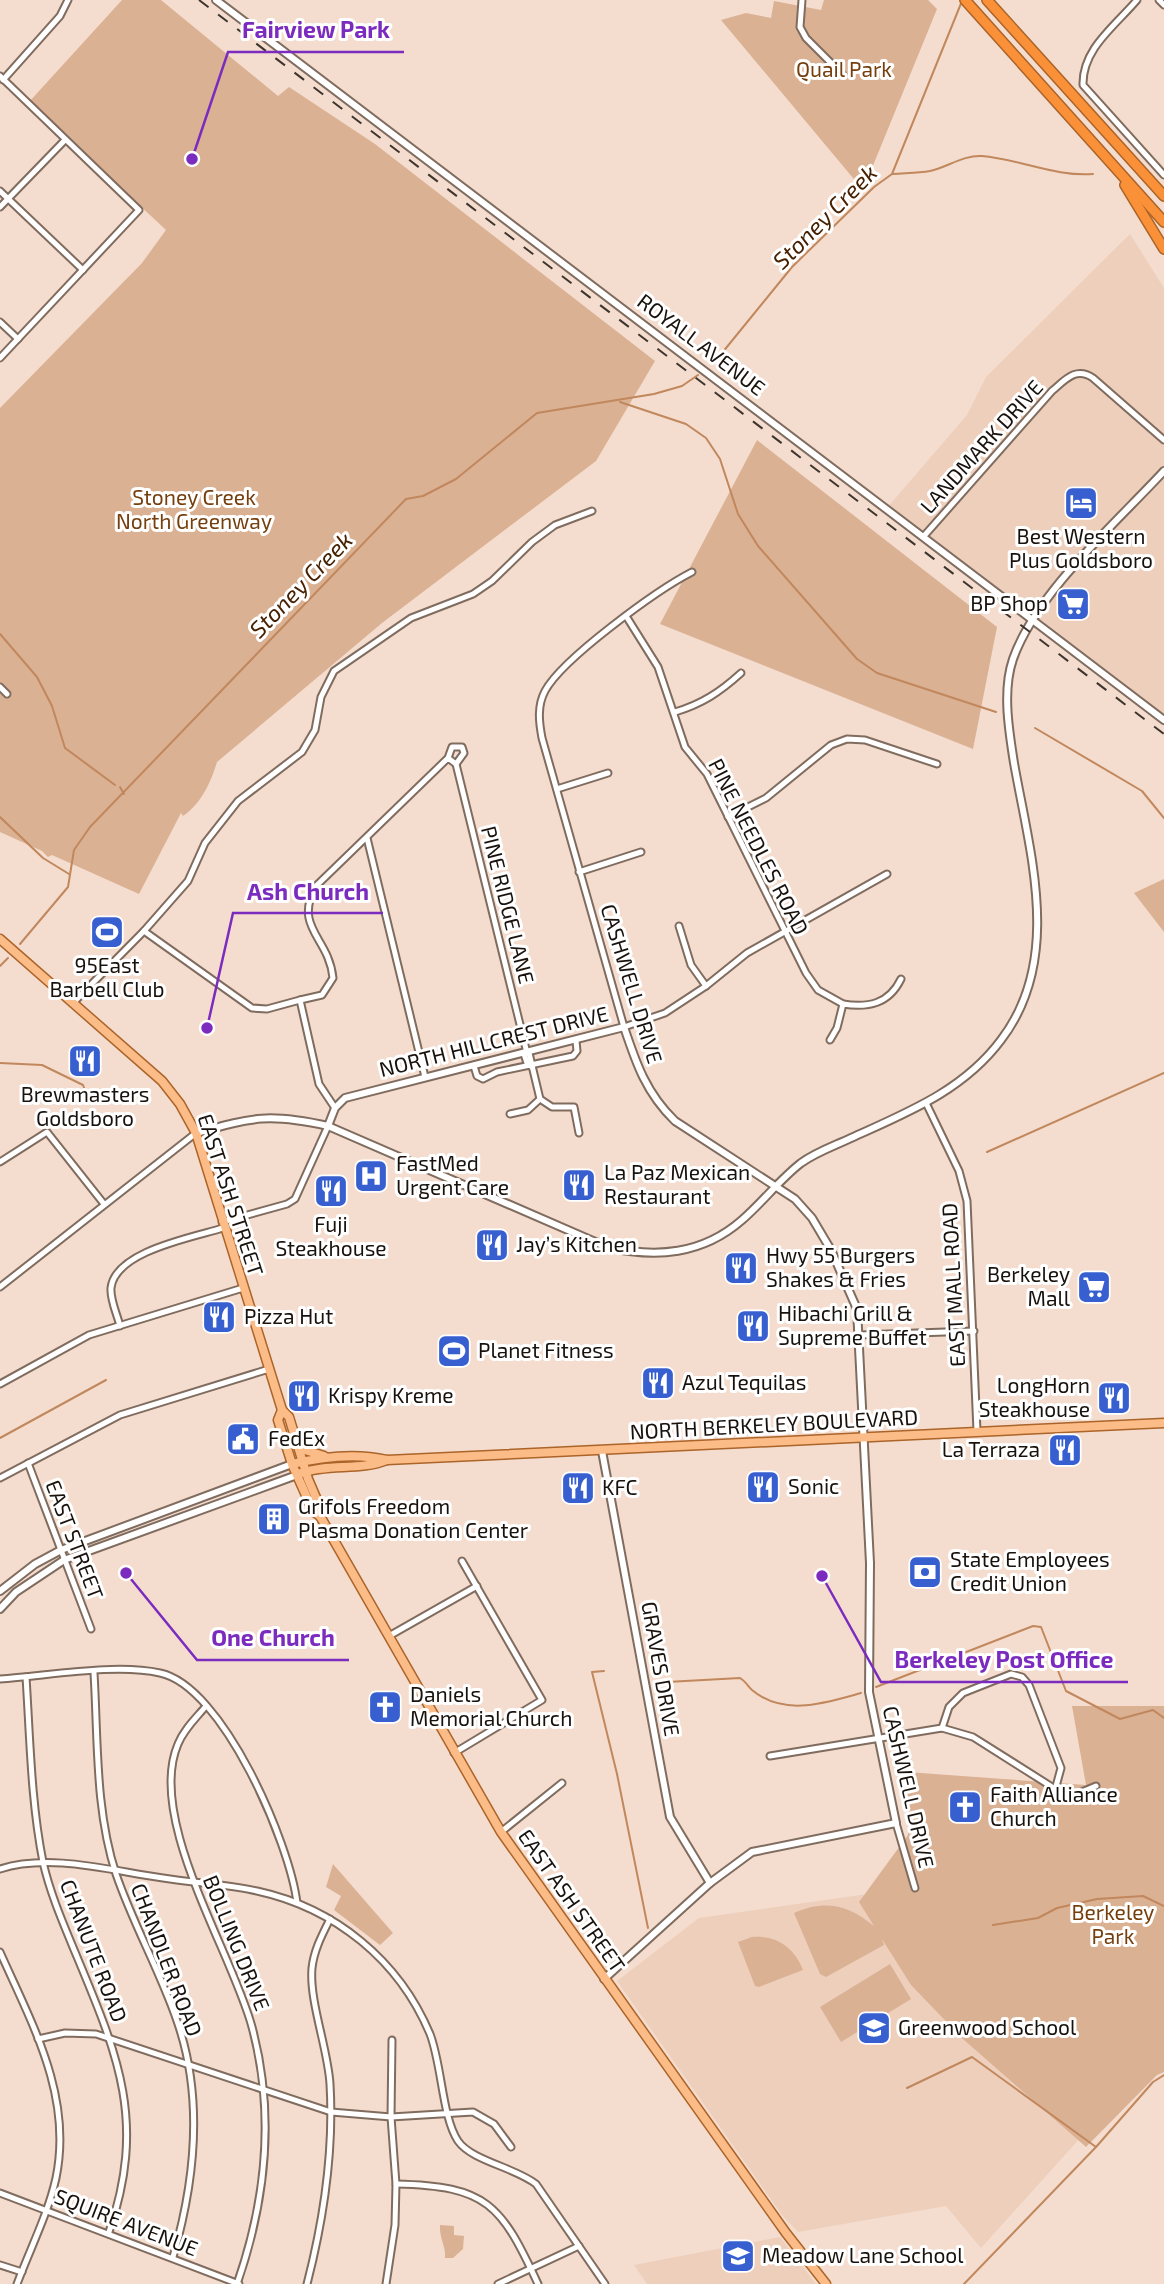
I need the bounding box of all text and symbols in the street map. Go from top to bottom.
callout: Fairview Park [228,8,404,52]
text: Fairview Park [242,15,390,43]
park label: Quail Park [796,56,892,82]
water label: Stoney Creek [766,158,882,274]
street label: ROYALL AVENUE [633,288,771,400]
street label: LANDMARK DRIVE [914,374,1047,518]
park label: Stoney Creek North Greenway [116,484,272,533]
hotel icon: Best Western Plus Goldsboro [1062,484,1100,522]
place label: Best Western Plus Goldsboro [1009,523,1153,572]
water label: Stoney Creek [243,526,358,643]
supermarket icon: BP Shop [1054,585,1092,623]
place label: BP Shop [970,590,1048,615]
street label: PINE NEEDLES ROAD [704,754,815,939]
street label: PINE RIDGE LANE [477,823,540,986]
callout: Ash Church [233,869,383,913]
text: Ash Church [247,877,369,905]
street label: CASHWELL DRIVE [596,901,669,1066]
sports icon: 95East Barbell Club [88,913,126,951]
place label: 95East Barbell Club [50,952,165,1001]
street label: NORTH HILLCREST DRIVE [377,1000,611,1081]
restaurant icon: Brewmasters Goldsboro [66,1042,104,1080]
place label: Brewmasters Goldsboro [21,1081,149,1130]
street label: EAST ASH STREET [193,1110,269,1279]
place label: FastMed Urgent Care [396,1150,509,1199]
hospital icon: FastMed Urgent Care [352,1157,390,1195]
place label: La Paz Mexican Restaurant [604,1159,750,1208]
restaurant icon: La Paz Mexican Restaurant [560,1166,598,1204]
restaurant icon: Fuji Steakhouse [312,1172,350,1210]
street label: EAST MALL ROAD [936,1202,969,1368]
place label: Fuji Steakhouse [275,1211,387,1260]
restaurant icon: Jay’s Kitchen [473,1226,511,1264]
place label: Jay’s Kitchen [516,1231,637,1256]
place label: Hwy 55 Burgers Shakes & Fries [766,1242,915,1291]
restaurant icon: Hwy 55 Burgers Shakes & Fries [722,1249,760,1287]
place label: Berkeley Mall [987,1261,1071,1310]
supermarket icon: Berkeley Mall [1075,1268,1113,1306]
restaurant icon: Pizza Hut [200,1298,238,1336]
place label: Hibachi Grill & Supreme Buffet [778,1300,927,1349]
place label: Pizza Hut [244,1303,333,1328]
restaurant icon: Hibachi Grill & Supreme Buffet [734,1307,772,1345]
sports icon: Planet Fitness [435,1332,473,1370]
place label: Planet Fitness [478,1337,614,1362]
restaurant icon: Azul Tequilas [639,1364,677,1402]
place label: Azul Tequilas [682,1369,806,1394]
place label: LongHorn Steakhouse [979,1372,1090,1421]
restaurant icon: Krispy Kreme [285,1377,323,1415]
restaurant icon: LongHorn Steakhouse [1095,1379,1133,1417]
place label: Krispy Kreme [328,1382,454,1407]
street label: NORTH BERKELEY BOULEVARD [629,1403,919,1444]
public building icon: FedEx [224,1420,262,1458]
place label: FedEx [268,1425,325,1450]
restaurant icon: La Terraza [1046,1431,1084,1469]
place label: La Terraza [942,1436,1040,1461]
restaurant icon: Sonic [744,1468,782,1506]
restaurant icon: KFC [559,1469,597,1507]
place label: Sonic [788,1473,839,1498]
place label: KFC [602,1474,638,1499]
street label: EAST STREET [41,1476,110,1603]
place label: Grifols Freedom Plasma Donation Center [298,1493,529,1542]
building icon: Grifols Freedom Plasma Donation Center [255,1500,293,1538]
place label: State Employees Credit Union [950,1546,1110,1595]
bank icon: State Employees Credit Union [906,1553,944,1591]
street label: GRAVES DRIVE [637,1599,686,1738]
callout: One Church [197,1616,349,1660]
text: One Church [211,1623,335,1651]
callout: Berkeley Post Office [881,1638,1128,1682]
text: Berkeley Post Office [895,1645,1113,1673]
place label: Daniels Memorial Church [410,1681,572,1730]
church icon: Daniels Memorial Church [366,1688,404,1726]
street label: CASHWELL DRIVE [879,1703,940,1870]
place label: Faith Alliance Church [990,1781,1118,1830]
church icon: Faith Alliance Church [946,1788,984,1826]
street label: EAST ASH STREET [514,1824,631,1976]
street label: BOLLING DRIVE [199,1871,276,2014]
street label: CHANUTE ROAD [56,1876,133,2025]
street label: CHANDLER ROAD [127,1879,208,2040]
park label: Berkeley Park [1072,1899,1154,1948]
school or university icon: Greenwood School [855,2009,893,2047]
place label: Greenwood School [898,2014,1077,2039]
street label: SQUIRE AVENUE [51,2183,202,2261]
school or university icon: Meadow Lane School [719,2237,757,2275]
place label: Meadow Lane School [762,2242,964,2267]

